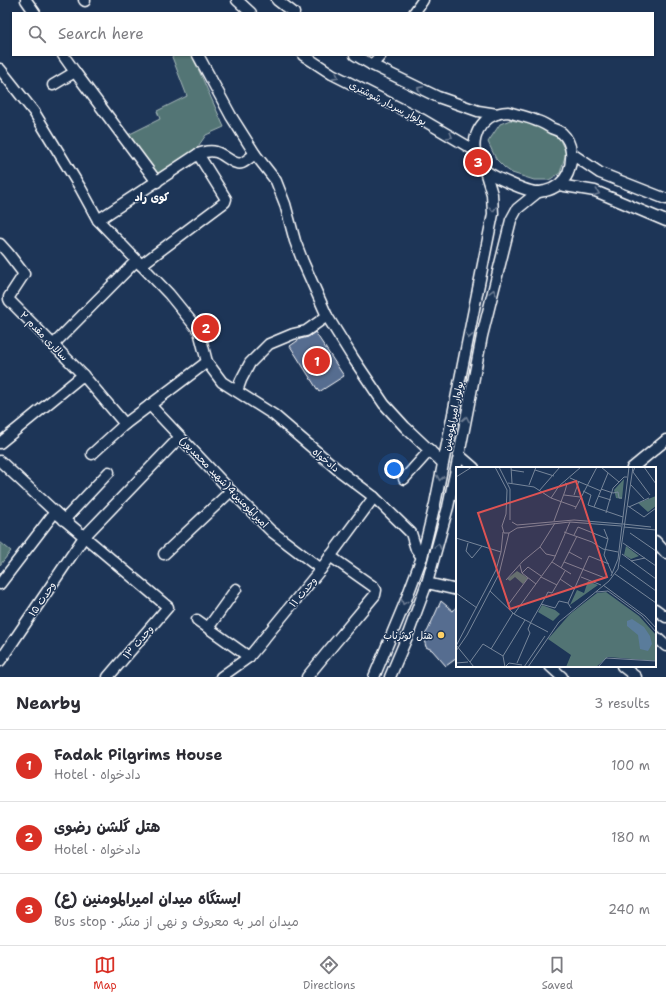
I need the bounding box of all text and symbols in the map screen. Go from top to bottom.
search box [12,12,654,56]
icon: search [26,23,48,45]
text: Search here [58,24,144,44]
one-way arrow [331,71,339,78]
street label: بولوار سردار شوشتری [347,78,429,129]
one-way arrow [417,86,425,93]
one-way arrow [446,132,454,139]
pin: 3 [465,147,491,177]
one-way arrow [594,188,601,196]
district label: کوی راد [135,190,169,205]
one-way arrow [488,206,497,212]
one-way arrow [489,289,497,295]
street label: سالاری مقدم ۲ [16,308,71,364]
pin: 2 [193,313,219,343]
one-way arrow [465,333,473,339]
pin: 1 [304,346,330,376]
street label: بولوار امیرالمومنین [440,380,467,452]
one-way arrow [462,416,470,422]
street label: امیرالمومنین4(شهید محمدپور) [177,433,271,531]
street label: دادخواه [309,445,342,476]
your location [384,459,404,479]
inset map [456,467,656,667]
one-way arrow [437,474,445,481]
one-way arrow [433,543,442,550]
street label: وحدت ۱۱ [286,574,320,610]
street label: وحدت ۱۵ [26,579,58,619]
one-way arrow [401,599,409,606]
street label: وحدت ۱۳ [120,622,156,662]
place label: هتل کوثرناب [383,629,433,642]
marker: هتل کوثرناب [436,630,446,640]
text: Nearby [16,692,81,714]
text: 3 results [594,695,650,712]
text: Fadak Pilgrims House [54,745,222,765]
text: 1 [26,757,32,774]
text: 100 m [611,757,650,774]
text: Hotel · دادخواه [54,766,141,783]
text: هتل گلشن رضوی [54,817,160,837]
text: 2 [24,829,34,846]
text: 180 m [611,829,650,846]
text: Hotel · دادخواه [54,841,141,858]
text: ایستگاه میدان امیرالمومنین (ع) [54,889,241,909]
text: 3 [24,901,34,918]
text: 240 m [608,901,650,918]
text: Bus stop · میدان امر به معروف و نهی از منکر [54,913,299,930]
tab: Map [93,954,117,993]
tab: Directions [303,954,355,993]
tab: Saved [542,954,573,993]

